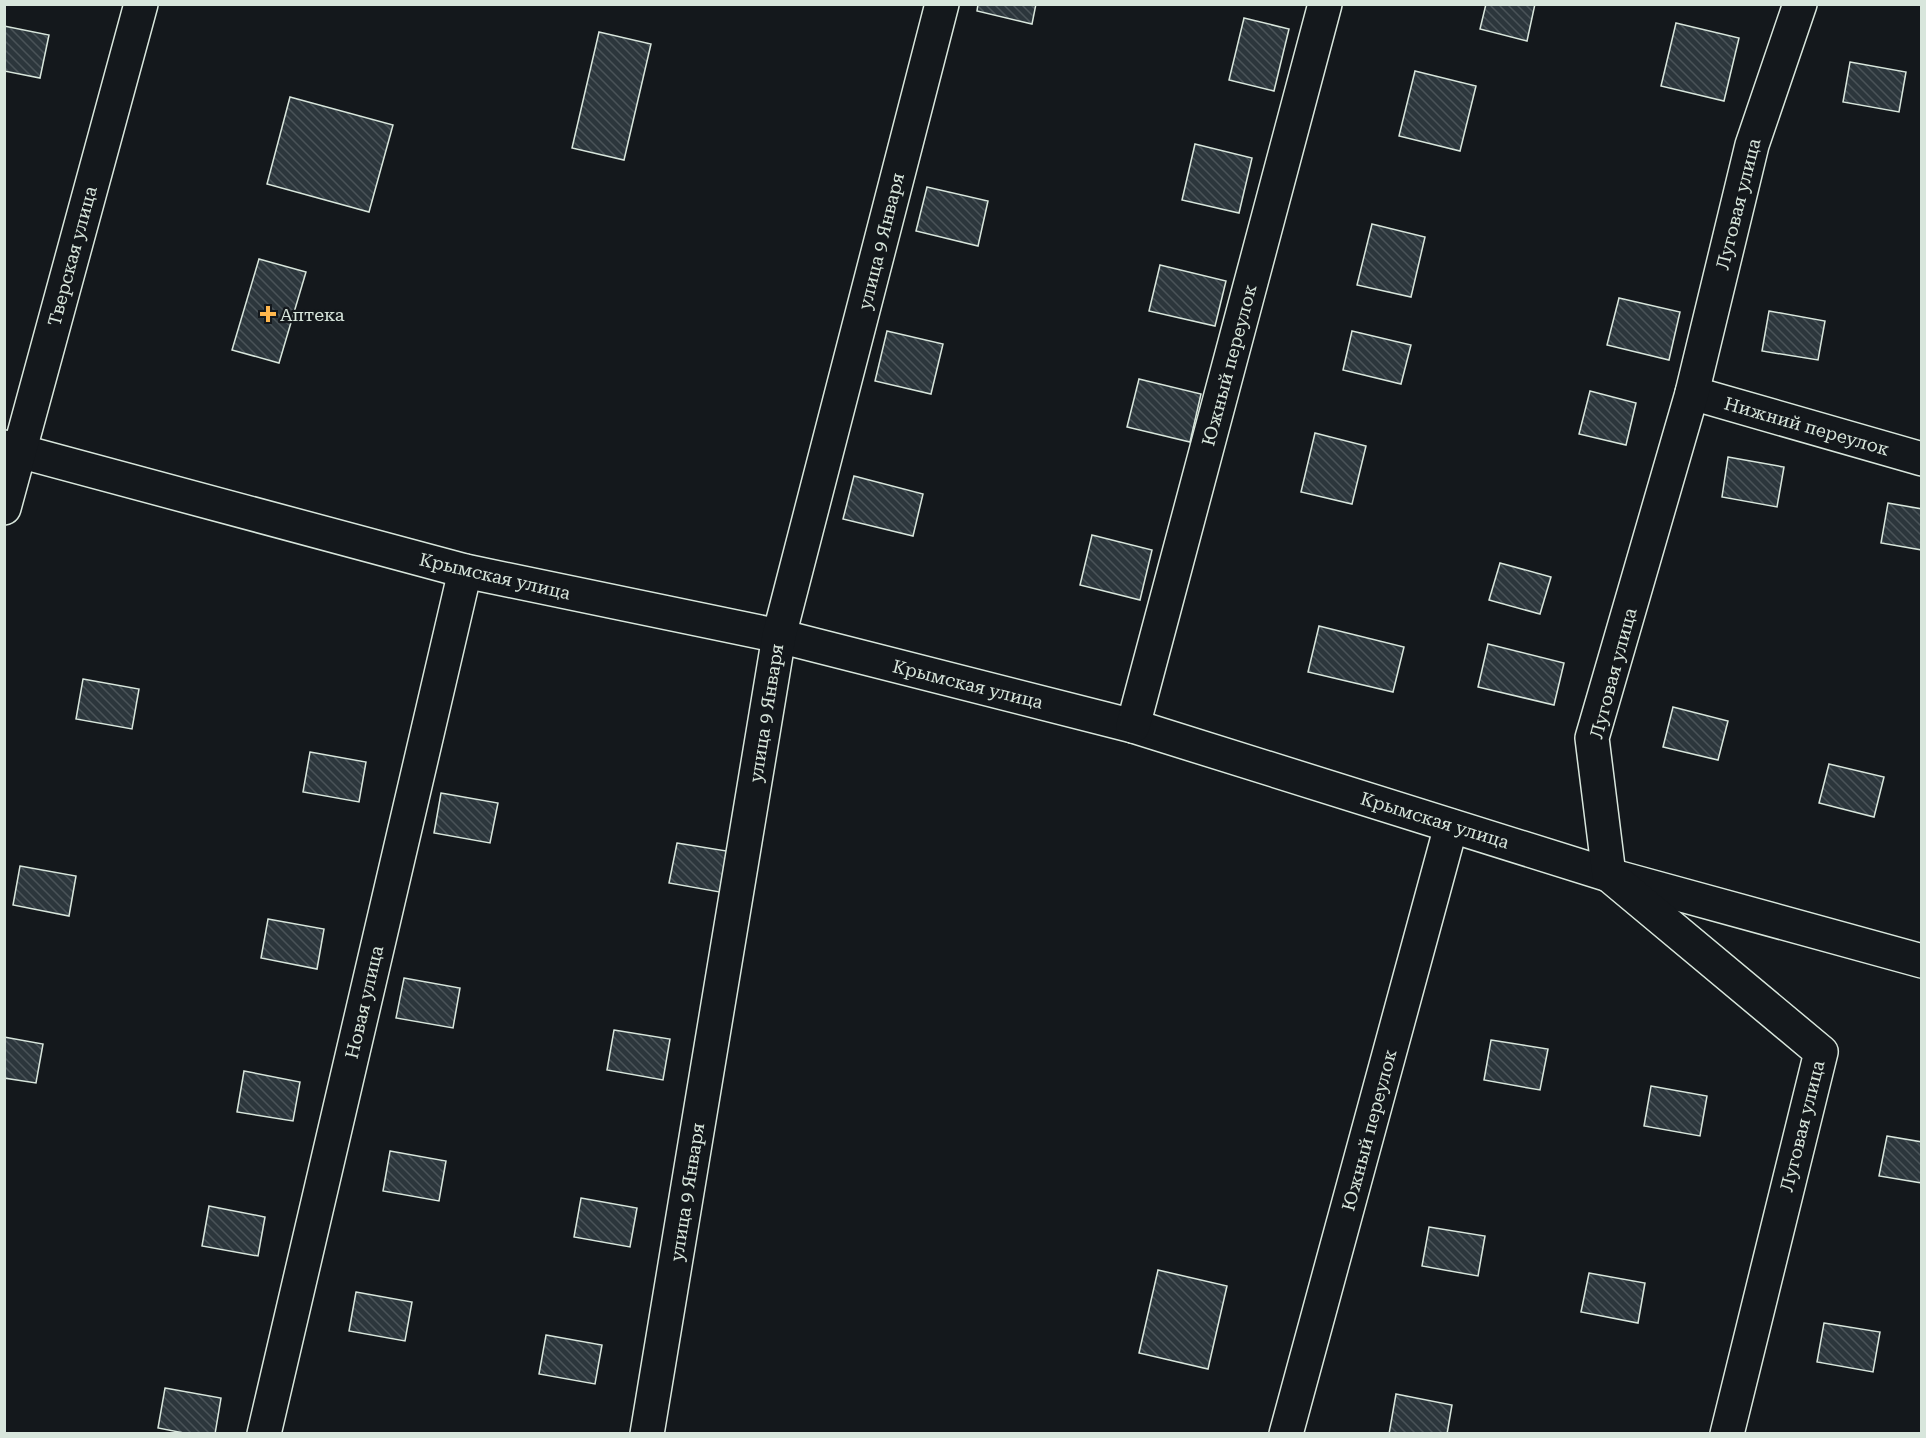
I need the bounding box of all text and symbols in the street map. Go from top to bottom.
street label: Луговая улица [1712,136,1765,272]
street label: улица 9 Января [854,170,908,312]
street label: Тверская улица [43,183,101,328]
street label: Южный переулок [1197,282,1261,448]
place label: Аптека [280,304,345,325]
marker: Аптека [261,307,275,321]
street label: Нижний переулок [1722,392,1892,460]
street label: Крымская улица [417,548,573,604]
street label: Луговая улица [1585,605,1641,741]
street label: улица 9 Января [745,642,787,784]
street label: Крымская улица [891,655,1046,713]
street label: Крымская улица [1358,787,1512,853]
street label: Новая улица [341,943,387,1061]
street label: Южный переулок [1337,1047,1401,1213]
street label: Луговая улица [1776,1058,1829,1194]
street label: улица 9 Января [666,1121,708,1263]

